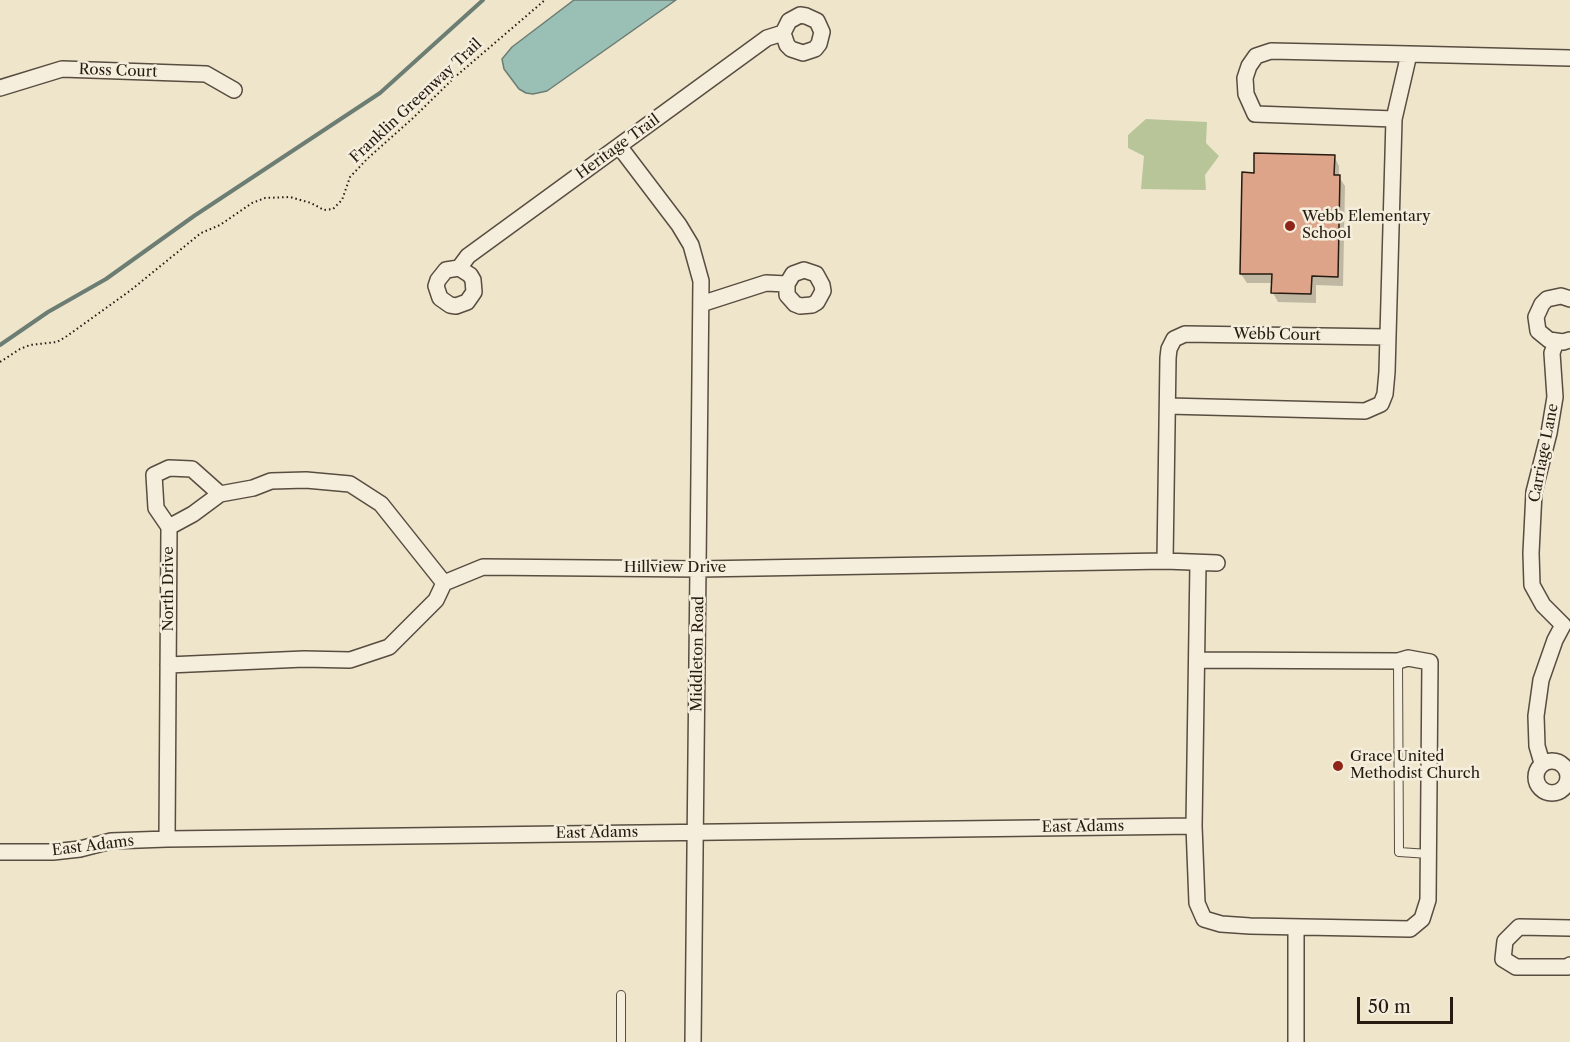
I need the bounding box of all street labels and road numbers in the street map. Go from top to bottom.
street label: Franklin Greenway Trail [346,35,486,167]
street label: Ross Court [78,61,158,81]
street label: Heritage Trail [573,111,663,183]
street label: Webb Court [1233,325,1321,345]
street label: Carriage Lane [1526,402,1562,504]
street label: North Drive [160,546,178,632]
street label: Hillview Drive [624,559,726,577]
street label: Middleton Road [688,596,708,712]
street label: East Adams [1042,817,1124,837]
street label: East Adams [556,823,638,843]
street label: East Adams [51,832,135,860]

